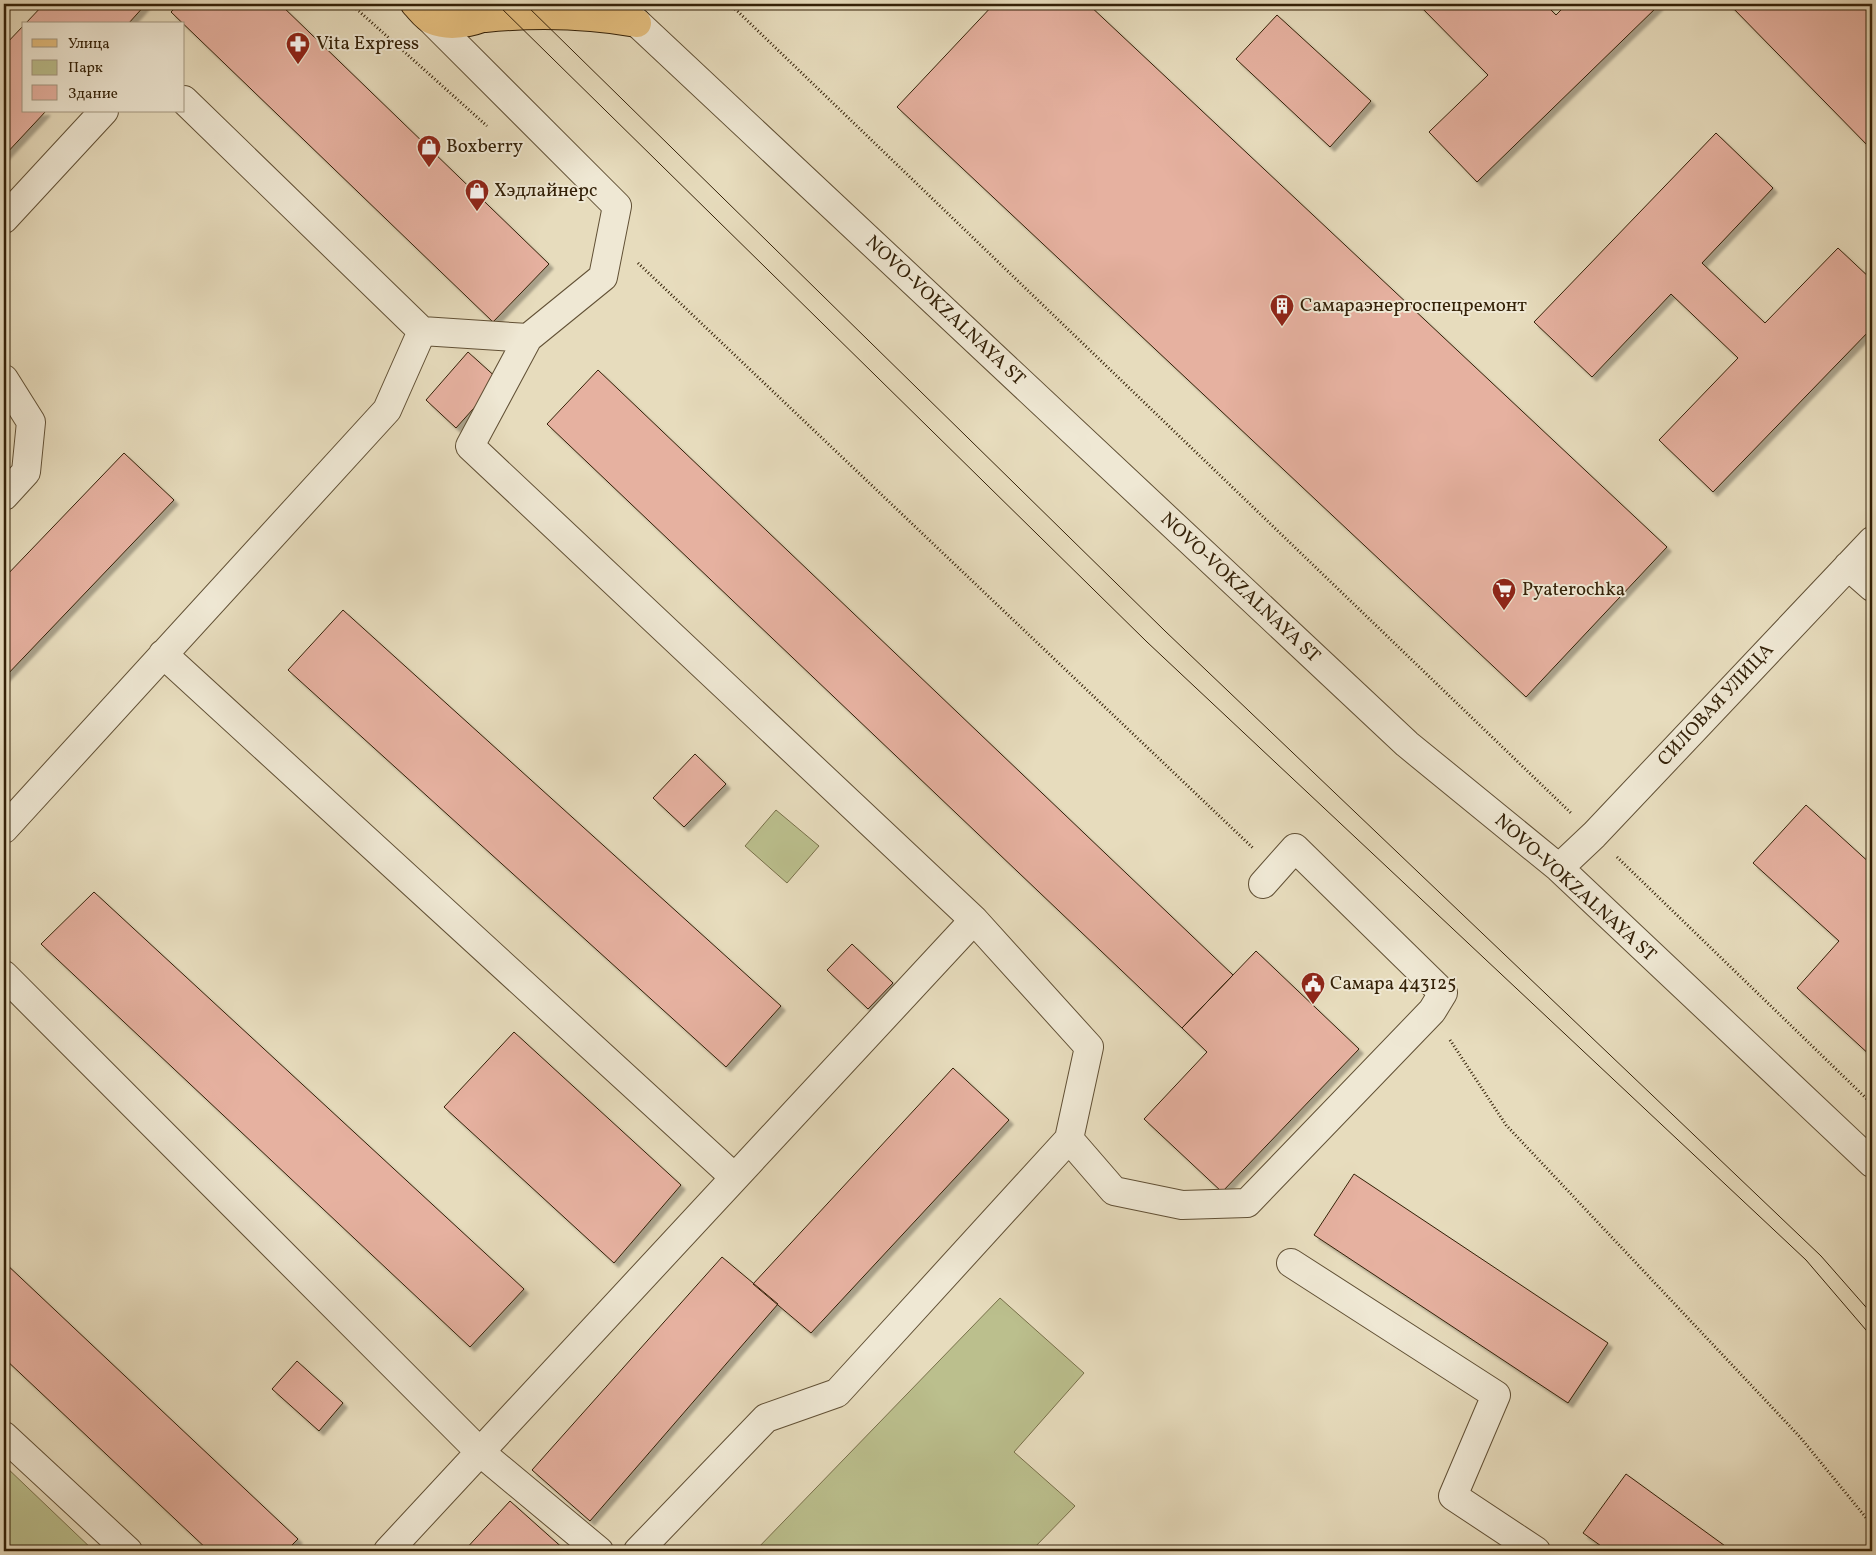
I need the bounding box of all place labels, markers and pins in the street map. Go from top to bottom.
pharmacy icon: Vita Express [285,31,311,65]
place label: Vita Express [316,31,419,57]
shop icon: Boxberry [416,134,442,168]
place label: Boxberry [446,134,523,160]
shop icon: Хэдлайнерс [464,178,490,212]
place label: Хэдлайнерс [494,178,597,204]
building icon: Самараэнергоспецремонт [1269,293,1295,327]
place label: Самараэнергоспецремонт [1300,293,1527,319]
supermarket icon: Pyaterochka [1491,577,1517,611]
place label: Pyaterochka [1522,577,1625,603]
public building icon: Самара 443125 [1300,971,1326,1005]
place label: Самара 443125 [1330,971,1456,997]

